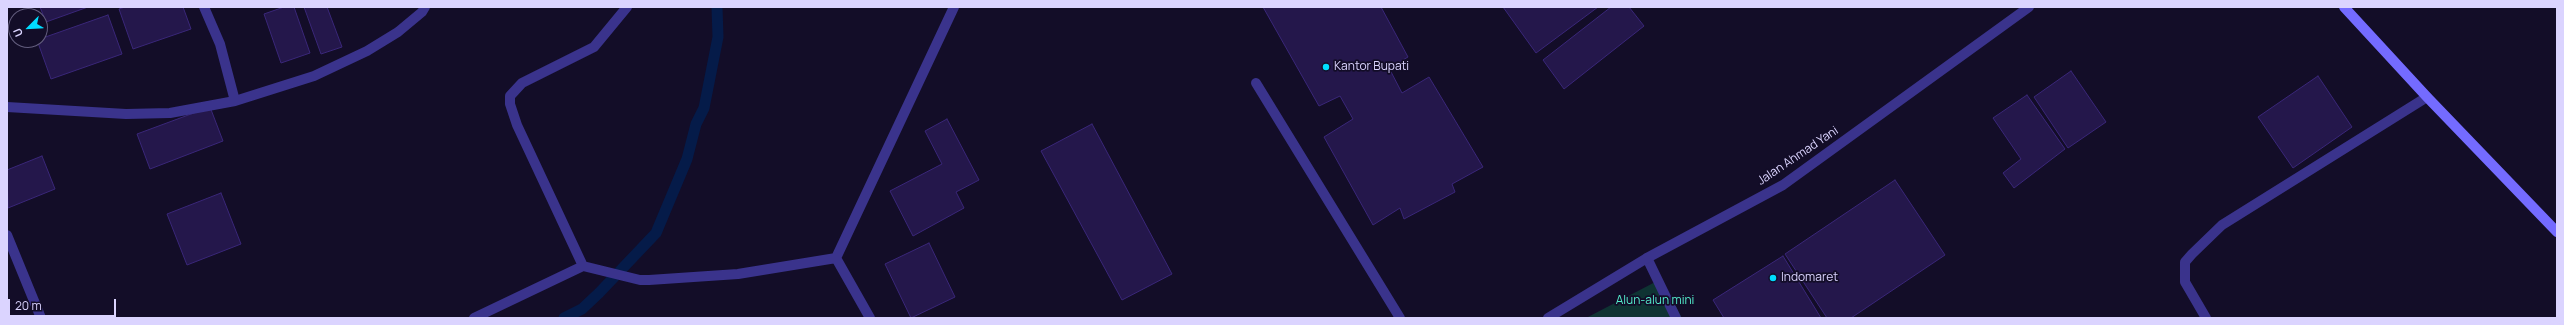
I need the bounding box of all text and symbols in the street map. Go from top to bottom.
north arrow [8,8,48,48]
text: U [9,26,26,39]
place label: Kantor Bupati [1334,60,1409,74]
marker: Kantor Bupati [1321,62,1331,72]
street label: Jalan Ahmad Yani [1755,124,1841,188]
place label: Indomaret [1781,271,1838,285]
marker: Indomaret [1768,273,1778,283]
scale bar [10,291,118,317]
park label: Alun-alun mini [1616,294,1694,308]
text: 20 m [15,297,42,314]

